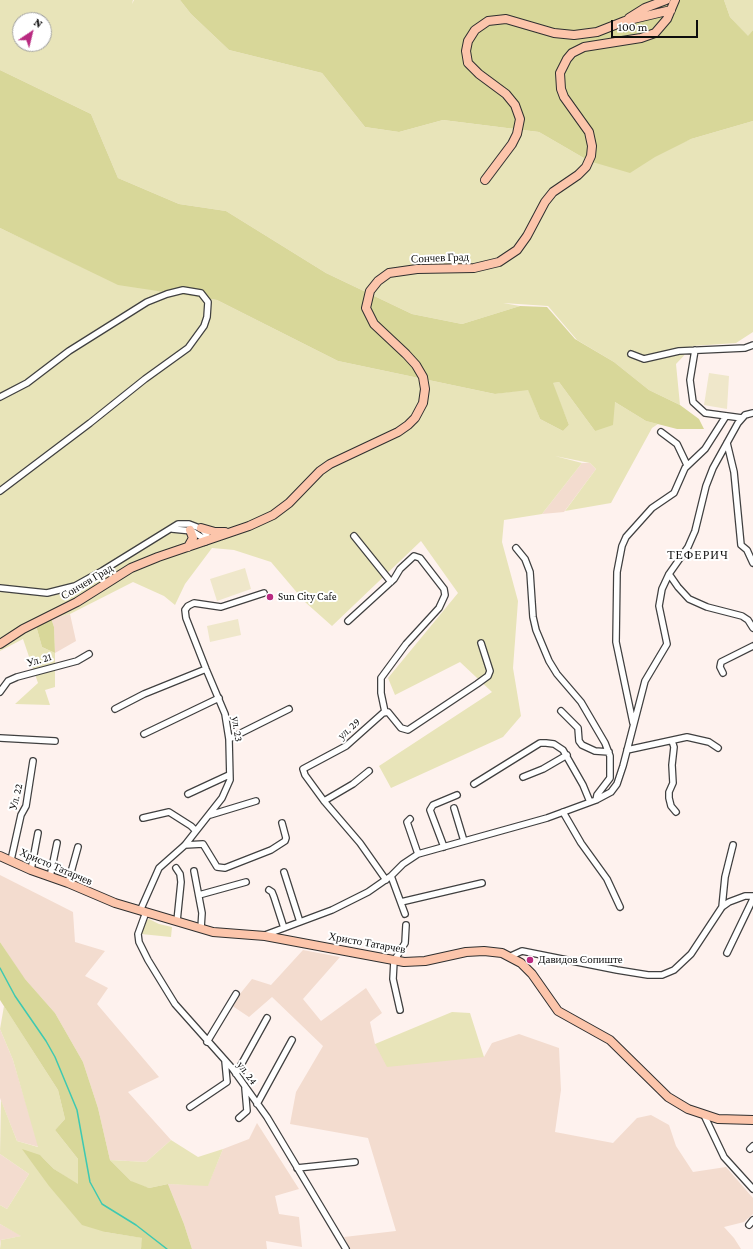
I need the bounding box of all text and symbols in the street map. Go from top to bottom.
north arrow [12,12,52,52]
scale bar [613,12,700,38]
text: N [32,16,45,30]
text: 100 m [618,20,647,34]
street label: Сончев Град [411,250,469,266]
district label: ТЕФЕРИЧ [667,548,729,562]
street label: Сончев Град [59,561,115,603]
place label: Sun City Cafe [278,590,337,604]
marker: Sun City Cafe [265,592,275,602]
street label: Ул. 21 [25,650,53,670]
street label: ул. 23 [229,715,245,743]
street label: ул. 29 [335,715,363,743]
street label: Ул. 22 [7,782,25,812]
street label: Христо Татарчев [17,846,95,888]
street label: Христо Татарчев [327,930,407,956]
place label: Давидов Сопиште [538,953,623,967]
marker: Давидов Сопиште [525,955,535,965]
street label: ул. 24 [234,1059,260,1087]

